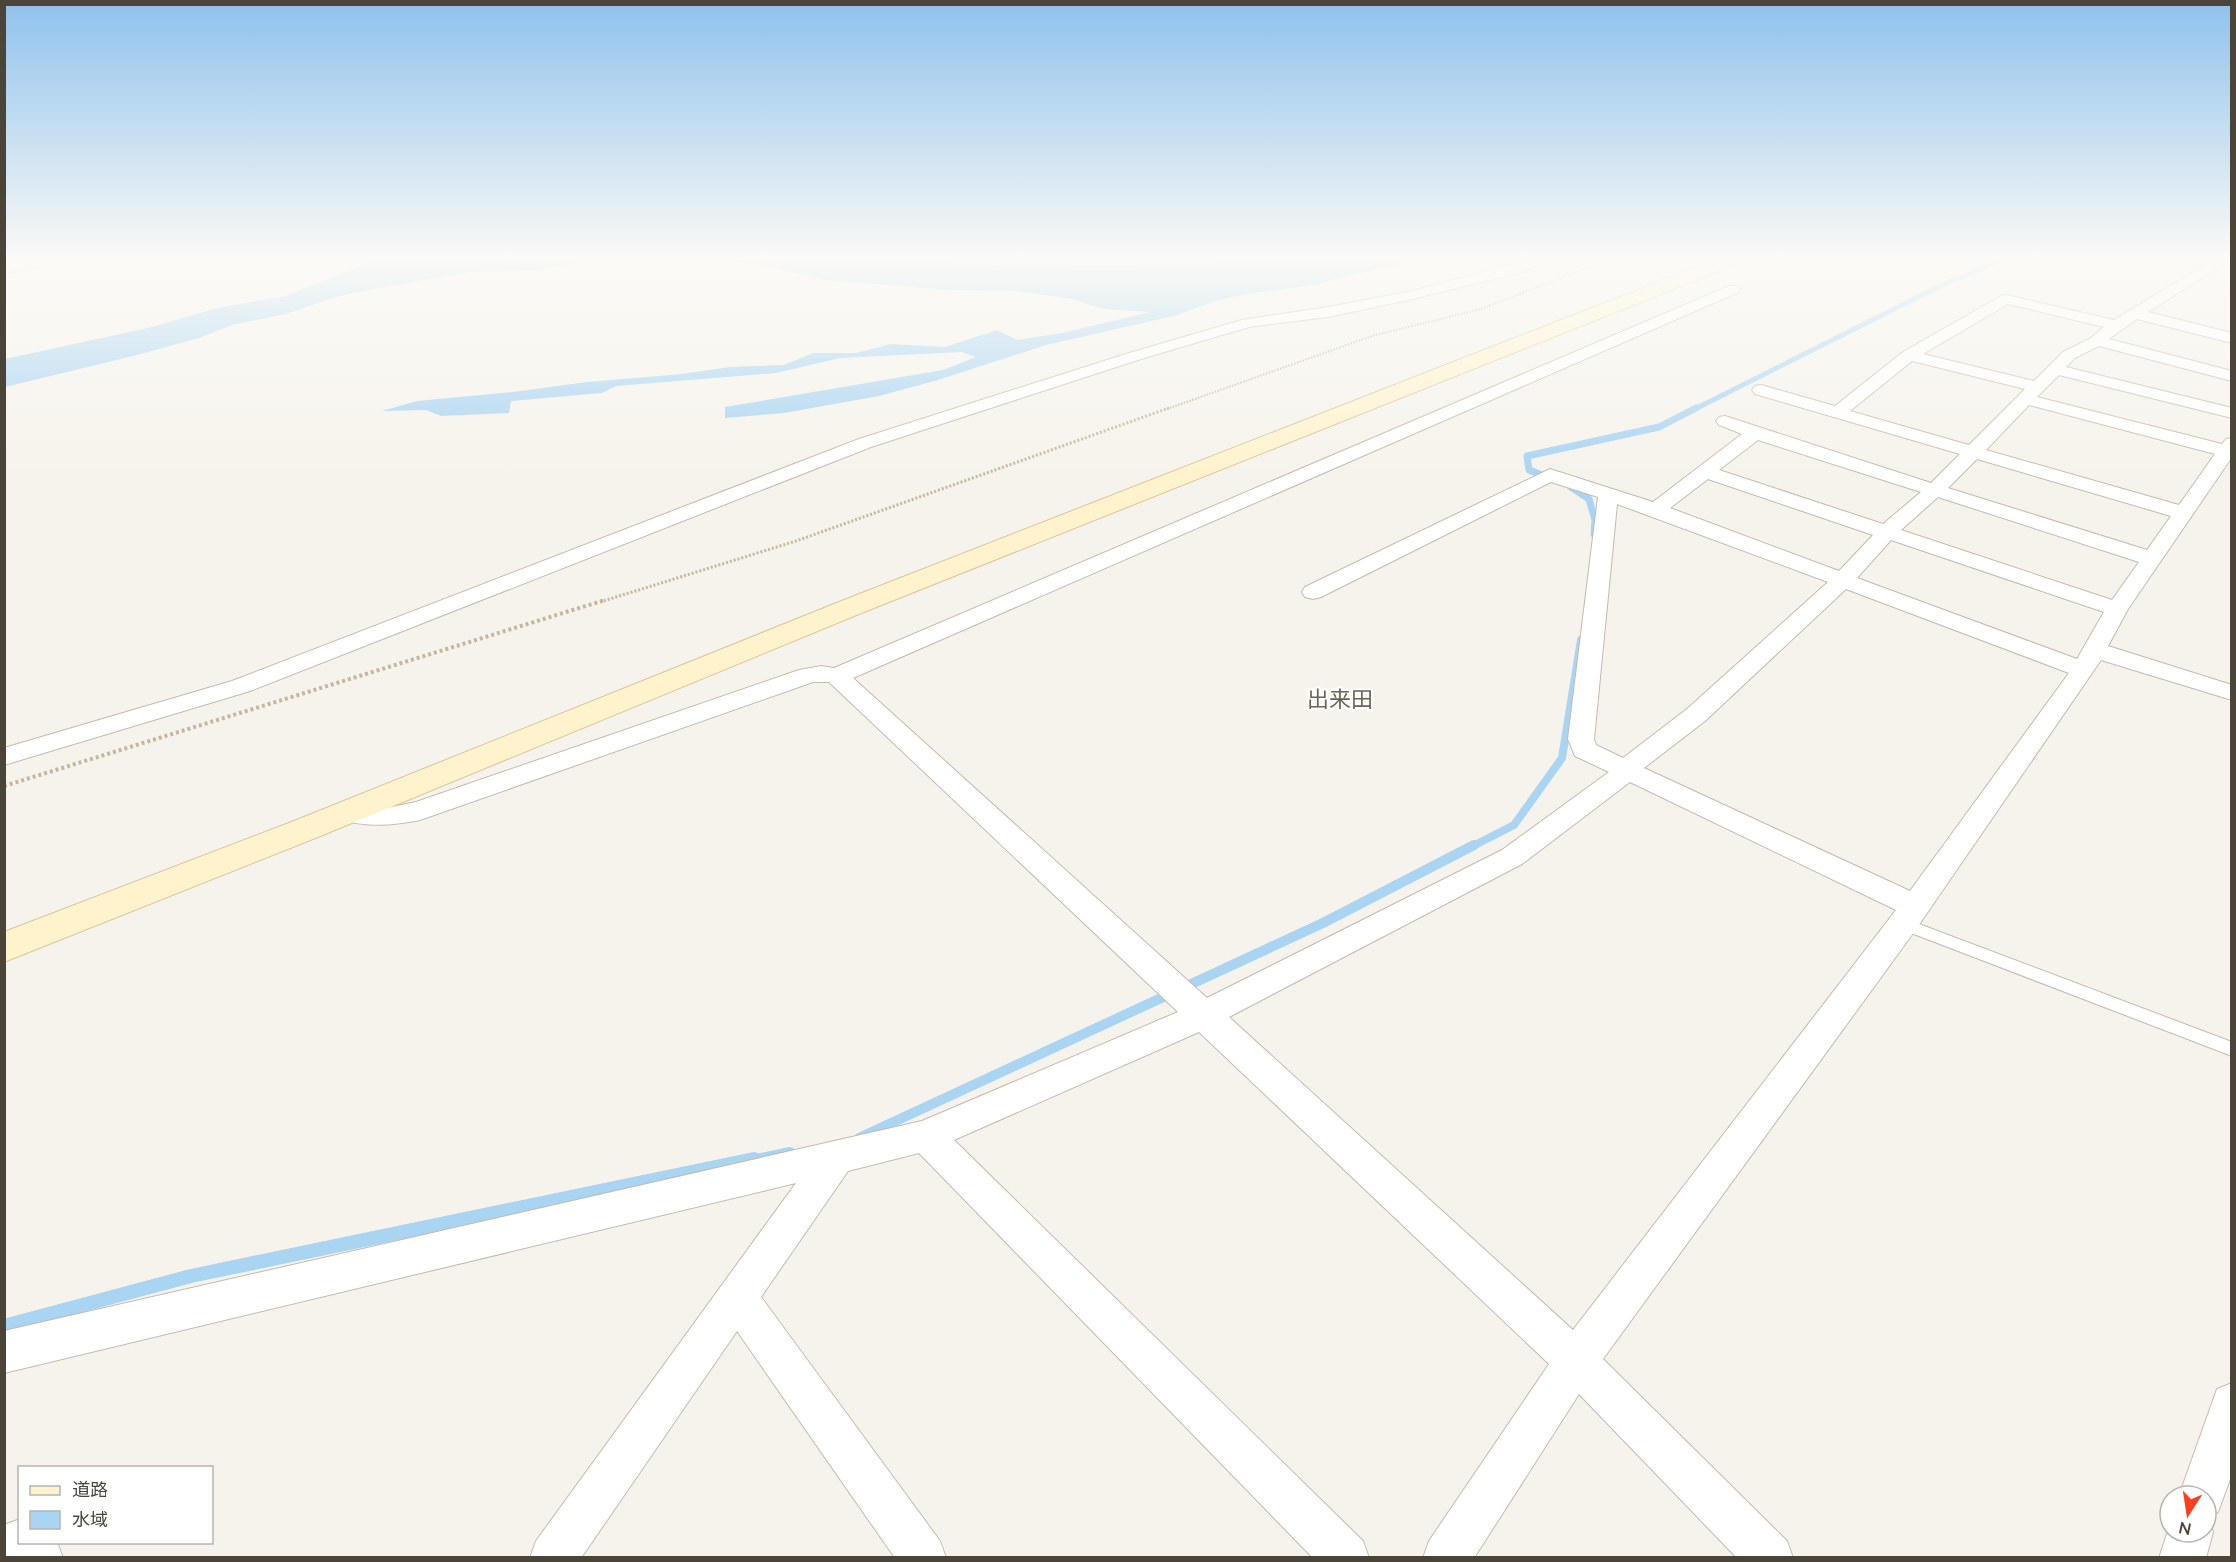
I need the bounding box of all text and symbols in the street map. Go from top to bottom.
district label: 出来田 [1307,685,1373,712]
legend [18,1466,213,1544]
text: 道路 [72,1478,108,1500]
north arrow [2158,1484,2218,1544]
text: 水域 [72,1508,108,1530]
text: N [2177,1519,2193,1540]

